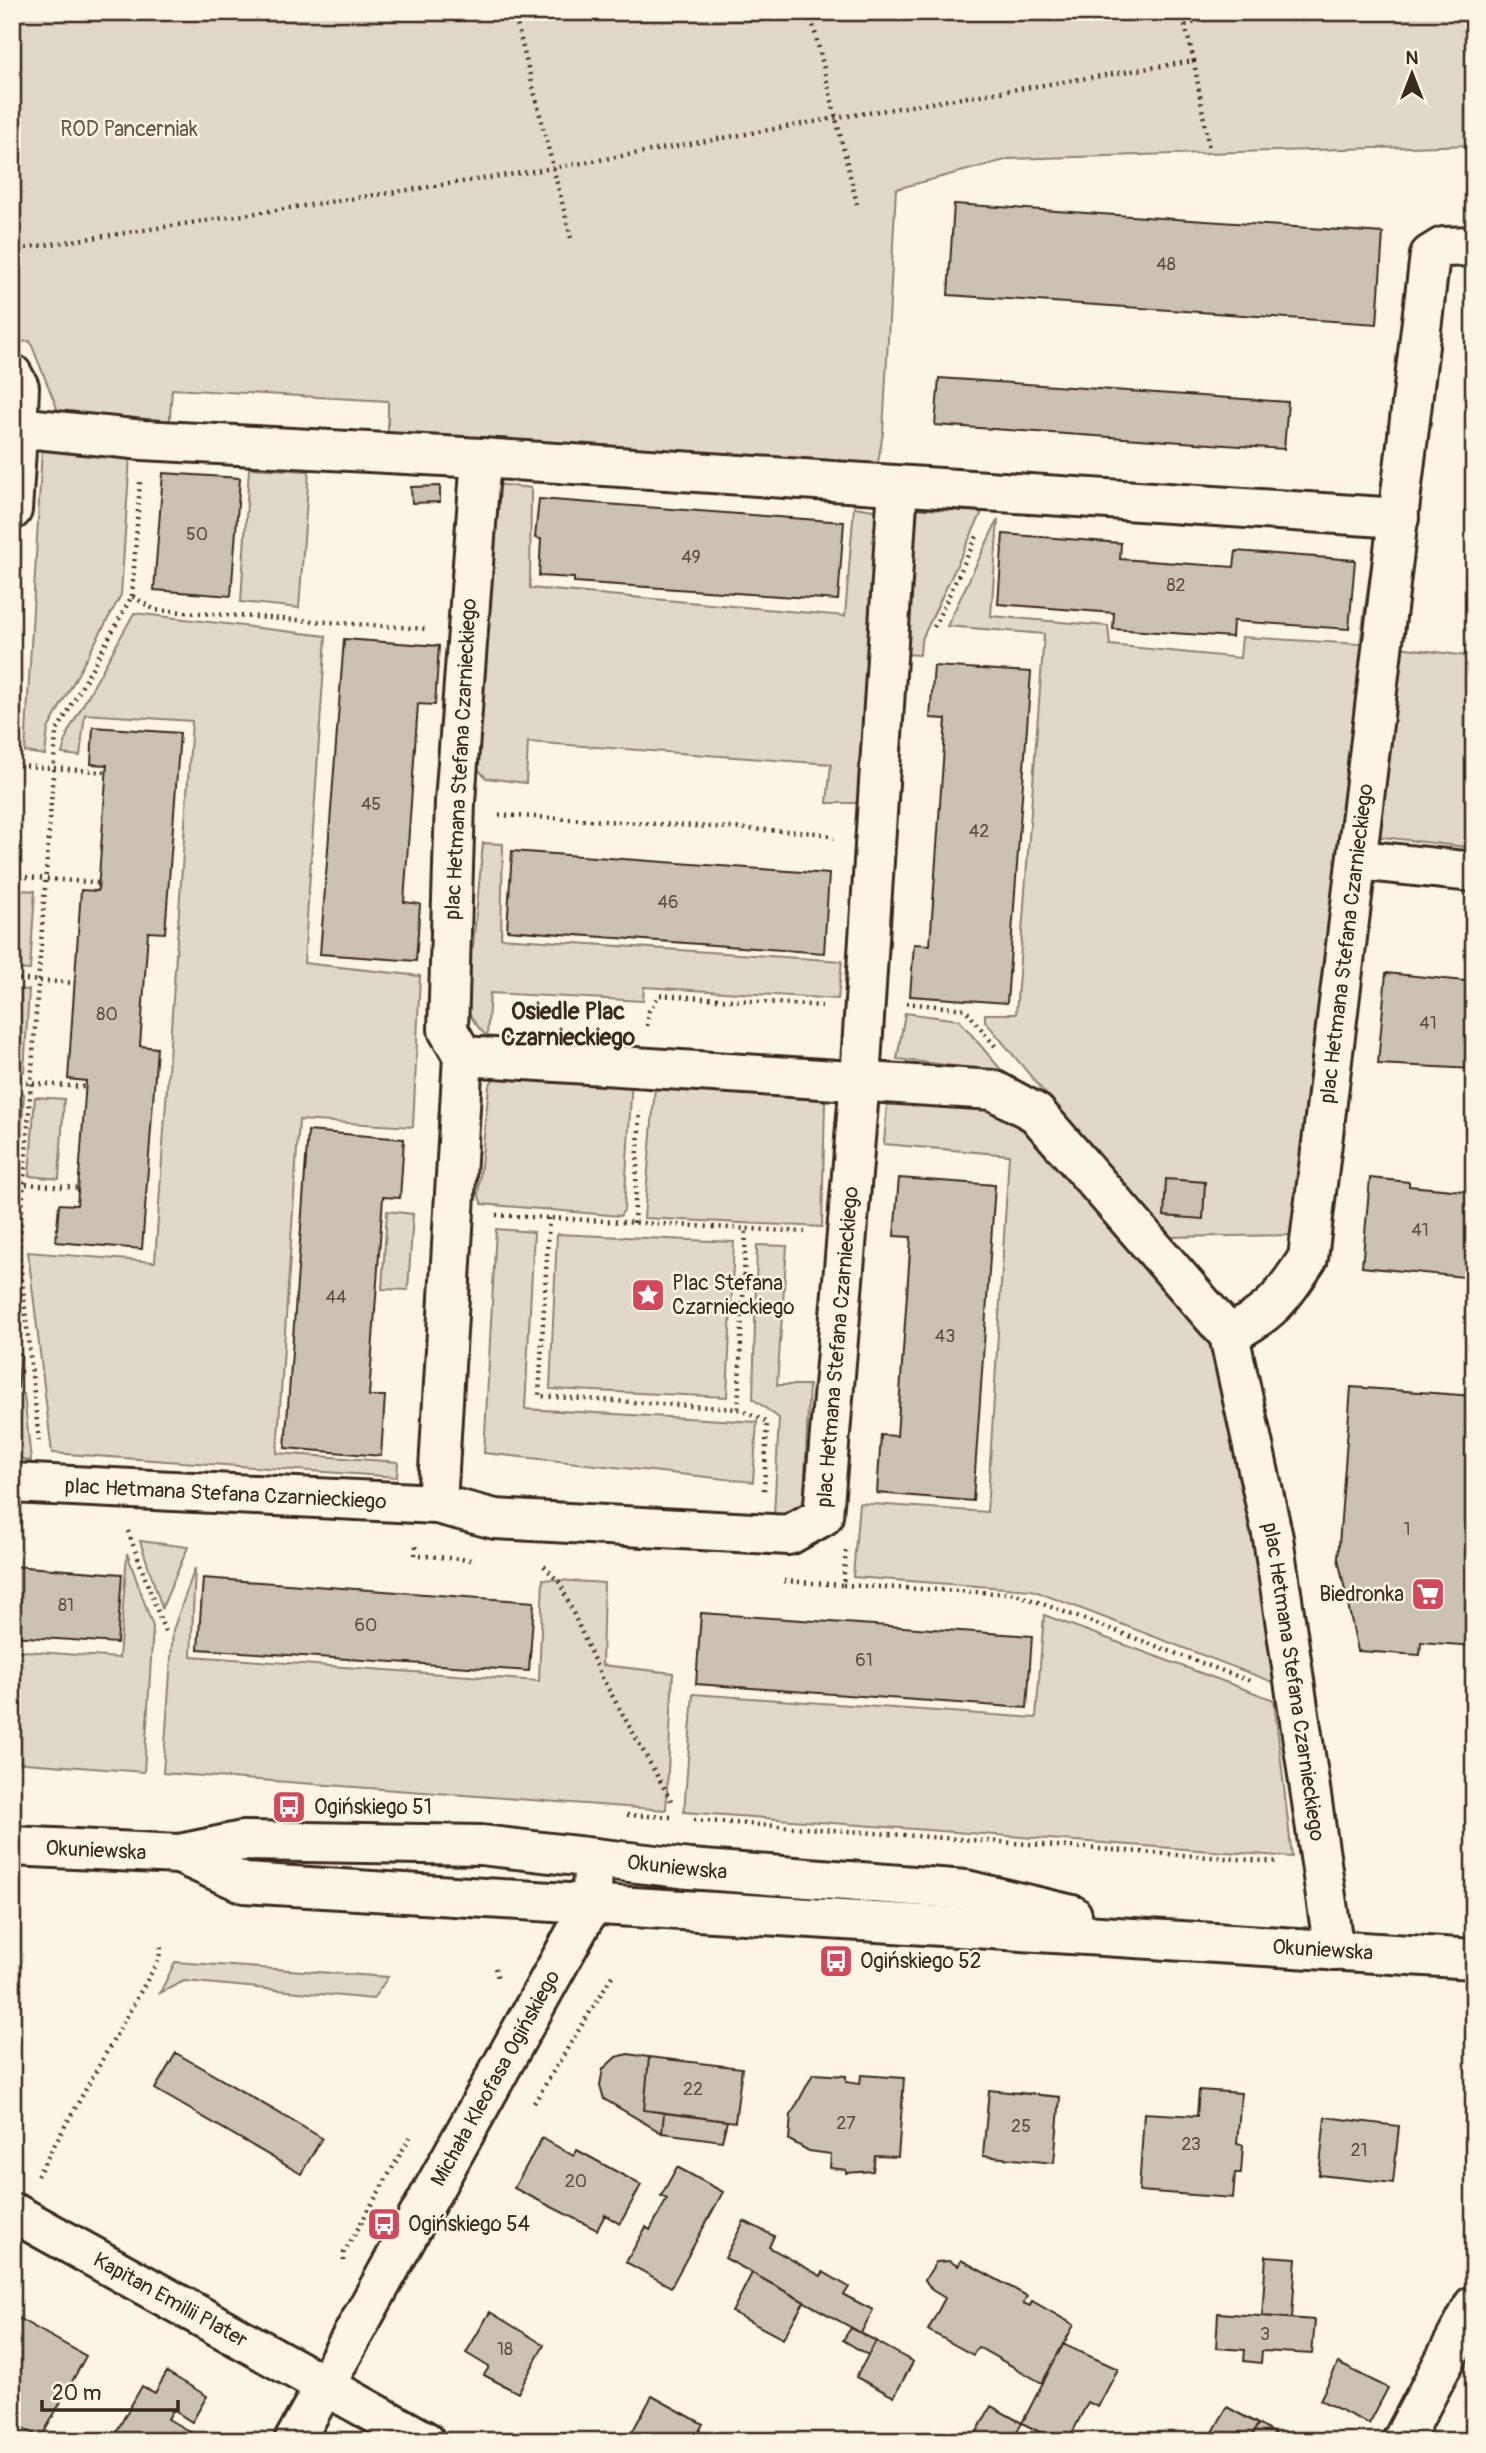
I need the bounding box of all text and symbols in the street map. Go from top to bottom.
north arrow [1378,38,1448,108]
text: N [1406,46,1419,70]
park label: ROD Pancerniak [60,116,198,143]
house number: 48 [1156,253,1176,276]
house number: 50 [186,523,208,546]
house number: 49 [681,546,701,569]
house number: 82 [1166,574,1186,597]
street label: plac Hetmana Stefana Czarnieckiego [439,598,483,920]
street label: plac Hetmana Stefana Czarnieckiego [1313,782,1379,1105]
house number: 45 [361,793,381,816]
house number: 42 [969,820,989,843]
house number: 46 [658,891,678,914]
district label: Osiedle Plac Czarnieckiego [501,997,636,1052]
house number: 80 [96,1003,118,1026]
house number: 41 [1419,1012,1437,1035]
street label: plac Hetmana Stefana Czarnieckiego [810,1185,864,1508]
house number: 41 [1411,1219,1429,1242]
place label: Plac Stefana Czarnieckiego [672,1270,795,1321]
place icon: Plac Stefana Czarnieckiego [629,1276,667,1314]
house number: 44 [326,1286,347,1309]
house number: 43 [935,1325,955,1348]
street label: plac Hetmana Stefana Czarnieckiego [64,1472,387,1515]
house number: 1 [1403,1518,1411,1541]
street label: plac Hetmana Stefana Czarnieckiego [1256,1520,1331,1843]
supermarket icon: Biedronka [1409,1575,1447,1613]
place label: Biedronka [1319,1581,1404,1608]
house number: 81 [58,1594,74,1617]
house number: 60 [355,1614,377,1637]
house number: 61 [855,1649,873,1672]
bus stop icon: Ogińskiego 51 [270,1788,308,1826]
place label: Ogińskiego 51 [314,1794,432,1821]
street label: Okuniewska [45,1834,147,1866]
street label: Okuniewska [626,1848,728,1885]
street label: Okuniewska [1272,1933,1374,1966]
bus stop icon: Ogińskiego 52 [817,1942,855,1980]
place label: Ogińskiego 52 [860,1948,982,1975]
street label: Michała Kleofasa Ogińskiego [424,1965,566,2191]
house number: 22 [683,2078,703,2101]
house number: 27 [836,2112,856,2135]
house number: 25 [1011,2115,1031,2138]
house number: 23 [1181,2133,1201,2156]
house number: 21 [1350,2139,1368,2162]
house number: 20 [565,2170,587,2193]
bus stop icon: Ogińskiego 54 [365,2205,403,2243]
place label: Ogińskiego 54 [408,2211,530,2238]
street label: Kapitan Emilii Plater [89,2246,253,2354]
house number: 3 [1260,2323,1270,2346]
house number: 18 [497,2338,513,2361]
scale bar [42,2369,178,2413]
text: 20 m [52,2380,101,2407]

